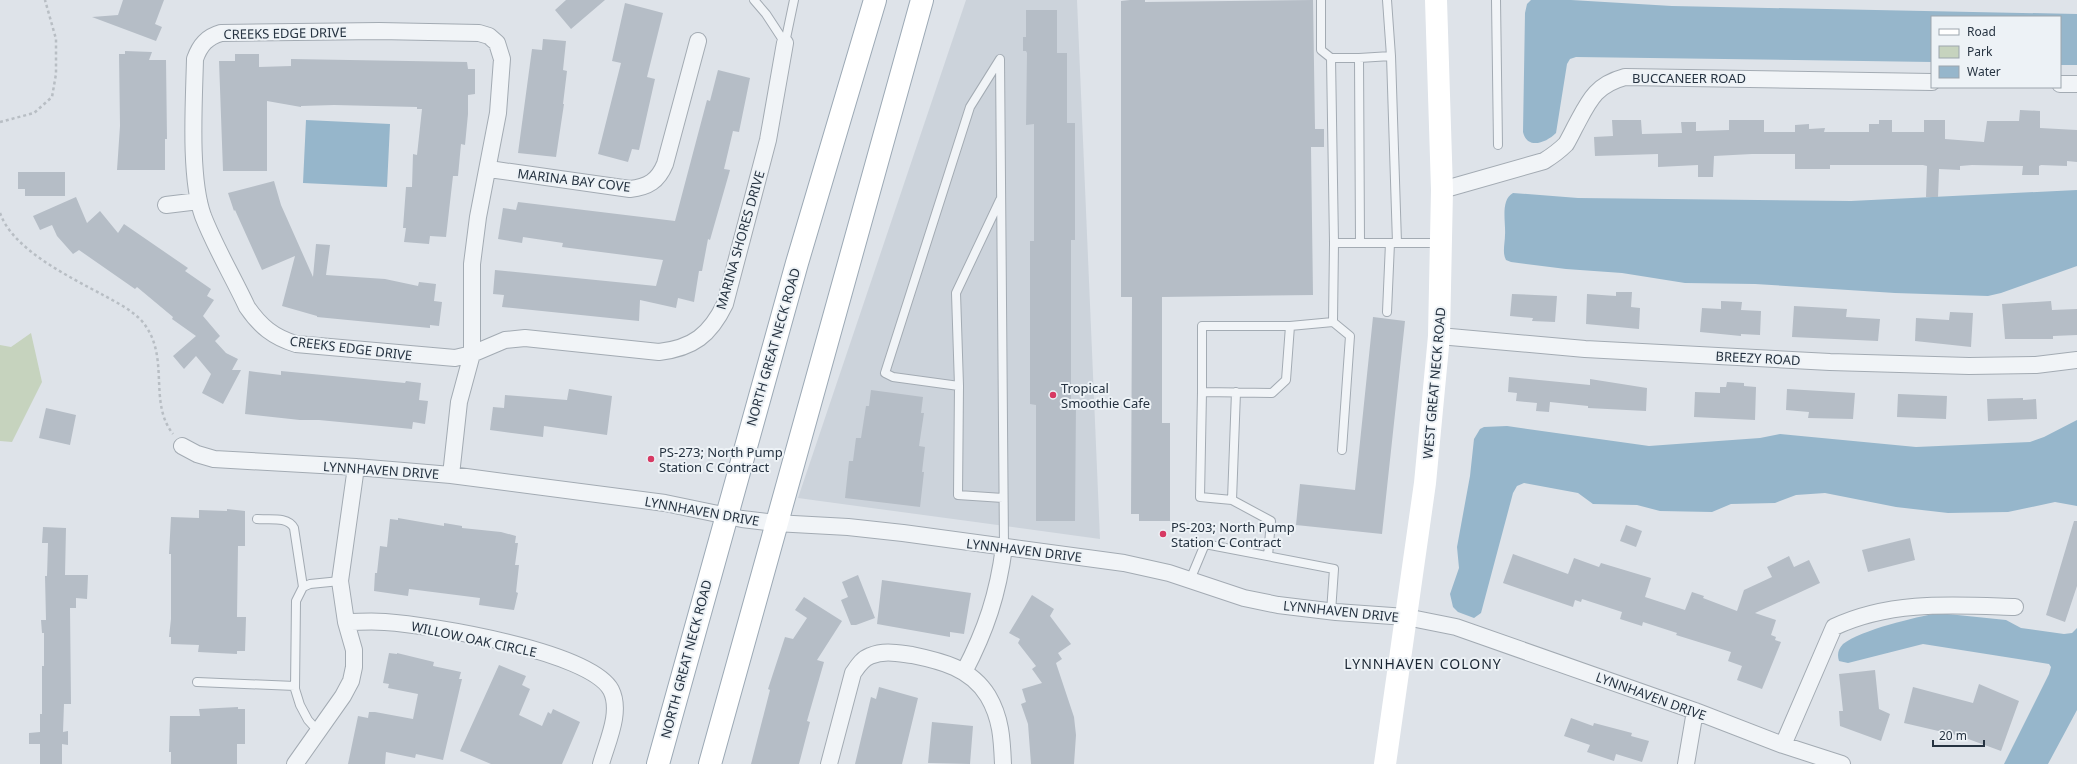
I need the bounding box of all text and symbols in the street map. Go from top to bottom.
legend [1931,16,2061,88]
street label: CREEKS EDGE DRIVE [223,23,347,43]
text: Road [1967,23,1996,40]
text: Park [1967,43,1993,60]
text: Water [1967,63,2001,80]
street label: BUCCANEER ROAD [1632,69,1746,87]
street label: MARINA BAY COVE [516,164,632,196]
street label: MARINA SHORES DRIVE [712,168,768,312]
street label: NORTH GREAT NECK ROAD [742,266,804,428]
street label: WEST GREAT NECK ROAD [1418,306,1450,460]
street label: CREEKS EDGE DRIVE [289,332,413,364]
street label: BREEZY ROAD [1715,347,1801,369]
place label: Tropical Smoothie Cafe [1061,379,1150,412]
marker: Tropical Smoothie Cafe [1048,390,1058,400]
place label: PS-273; North Pump Station C Contract [659,443,783,476]
marker: PS-273; North Pump Station C Contract [646,454,656,464]
street label: LYNNHAVEN DRIVE [322,457,440,483]
street label: LYNNHAVEN DRIVE [643,492,761,530]
place label: PS-203; North Pump Station C Contract [1171,518,1295,551]
marker: PS-203; North Pump Station C Contract [1158,529,1168,539]
street label: LYNNHAVEN DRIVE [965,534,1083,566]
street label: NORTH GREAT NECK ROAD [656,578,716,740]
street label: LYNNHAVEN DRIVE [1282,596,1400,626]
street label: WILLOW OAK CIRCLE [410,617,538,661]
district label: LYNNHAVEN COLONY [1344,654,1502,673]
street label: LYNNHAVEN DRIVE [1593,668,1709,724]
scale bar [1933,722,1984,748]
text: 20 m [1939,727,1967,744]

